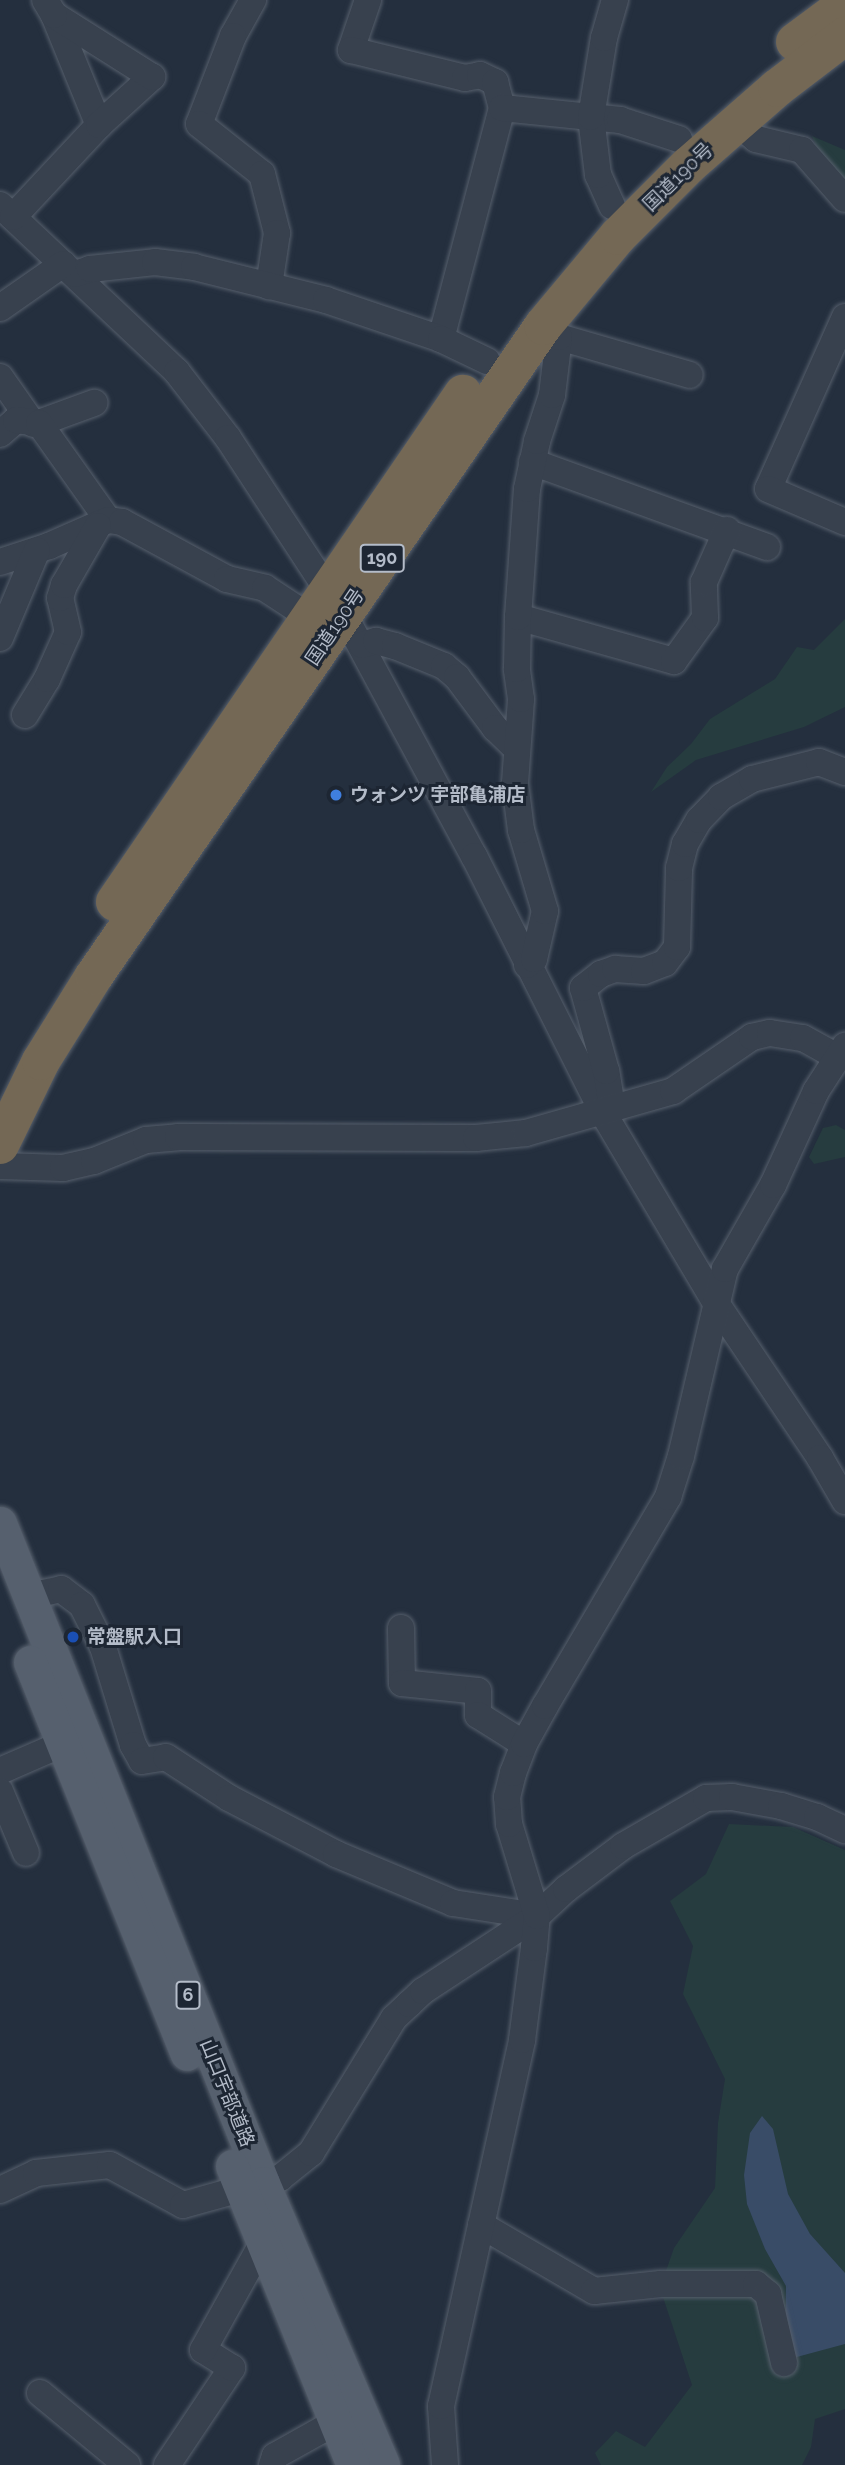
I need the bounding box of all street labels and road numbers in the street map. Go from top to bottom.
street label: 国道190号 [638,138,718,216]
road number: 190 [359,544,405,572]
street label: 国道190号 [301,584,369,670]
road number: 6 [174,1980,202,2010]
street label: 山口宇部道路 [195,2036,259,2150]

